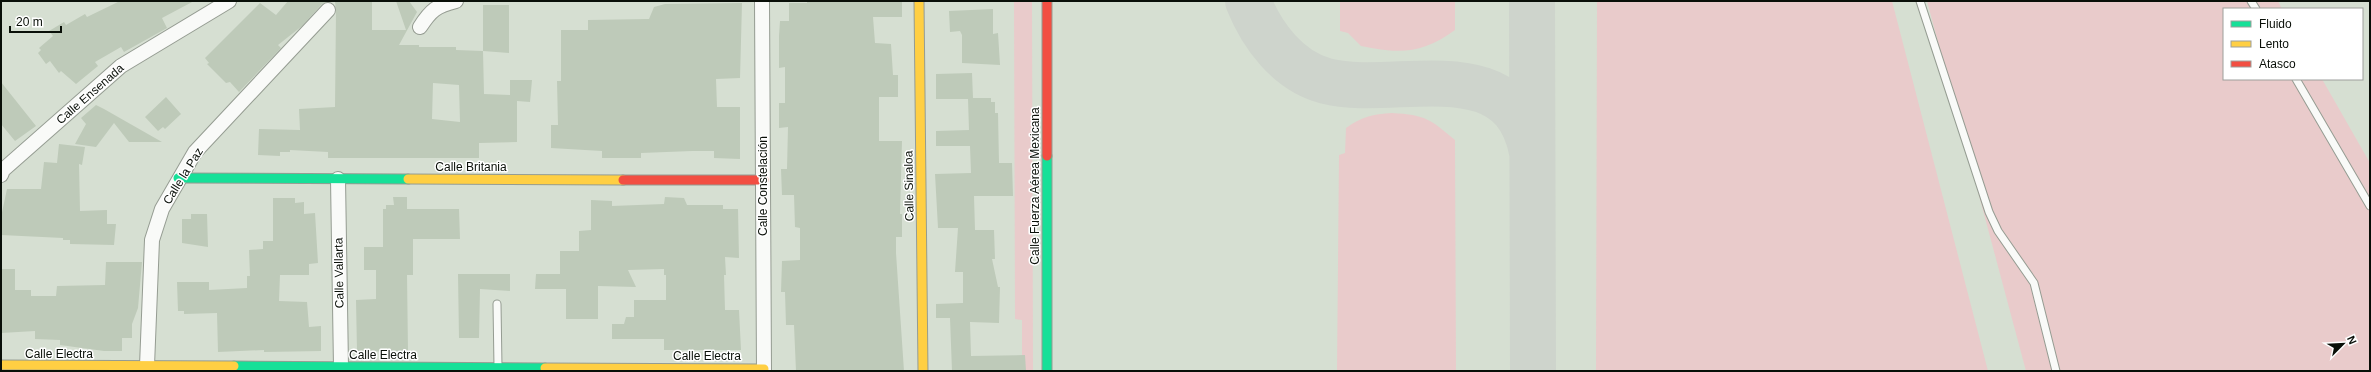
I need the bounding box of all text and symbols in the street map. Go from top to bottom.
scale bar [10,8,61,34]
legend [2223,8,2363,80]
text: 20 m [16,15,43,29]
text: Fluido [2259,17,2292,31]
text: Lento [2259,37,2289,51]
text: Atasco [2259,57,2296,71]
street label: Calle Ensenada [53,61,127,127]
street label: Calle Fuerza Aérea Mexicana [1028,107,1042,265]
street label: Calle Constelación [756,136,770,236]
street label: Calle la Paz [160,145,206,207]
street label: Calle Sinaloa [901,150,917,221]
street label: Calle Britania [435,160,507,174]
street label: Calle Vallarta [331,237,347,308]
north arrow [2323,324,2363,364]
text: N [2345,334,2359,346]
street label: Calle Electra [25,347,93,361]
street label: Calle Electra [349,348,417,362]
street label: Calle Electra [673,349,741,363]

